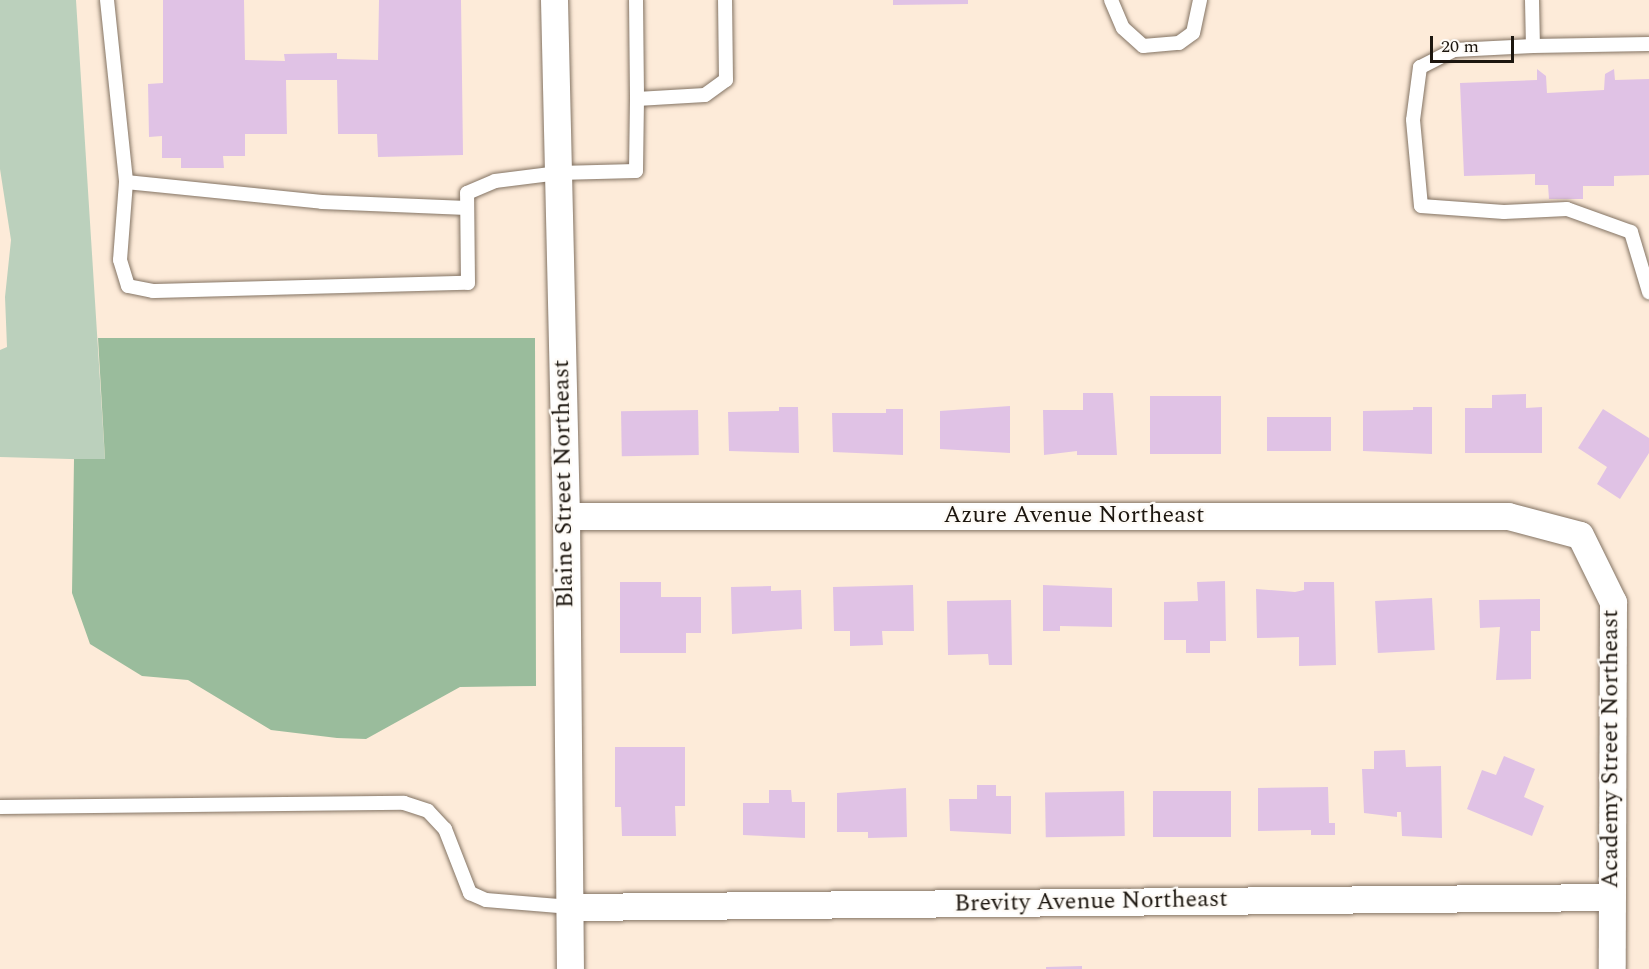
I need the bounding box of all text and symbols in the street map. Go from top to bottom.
scale bar [1433,24,1517,62]
text: 20 m [1441,33,1479,60]
street label: Blaine Street Northeast [547,359,581,609]
street label: Azure Avenue Northeast [943,502,1205,530]
street label: Academy Street Northeast [1597,610,1625,888]
street label: Brevity Avenue Northeast [954,885,1228,919]

